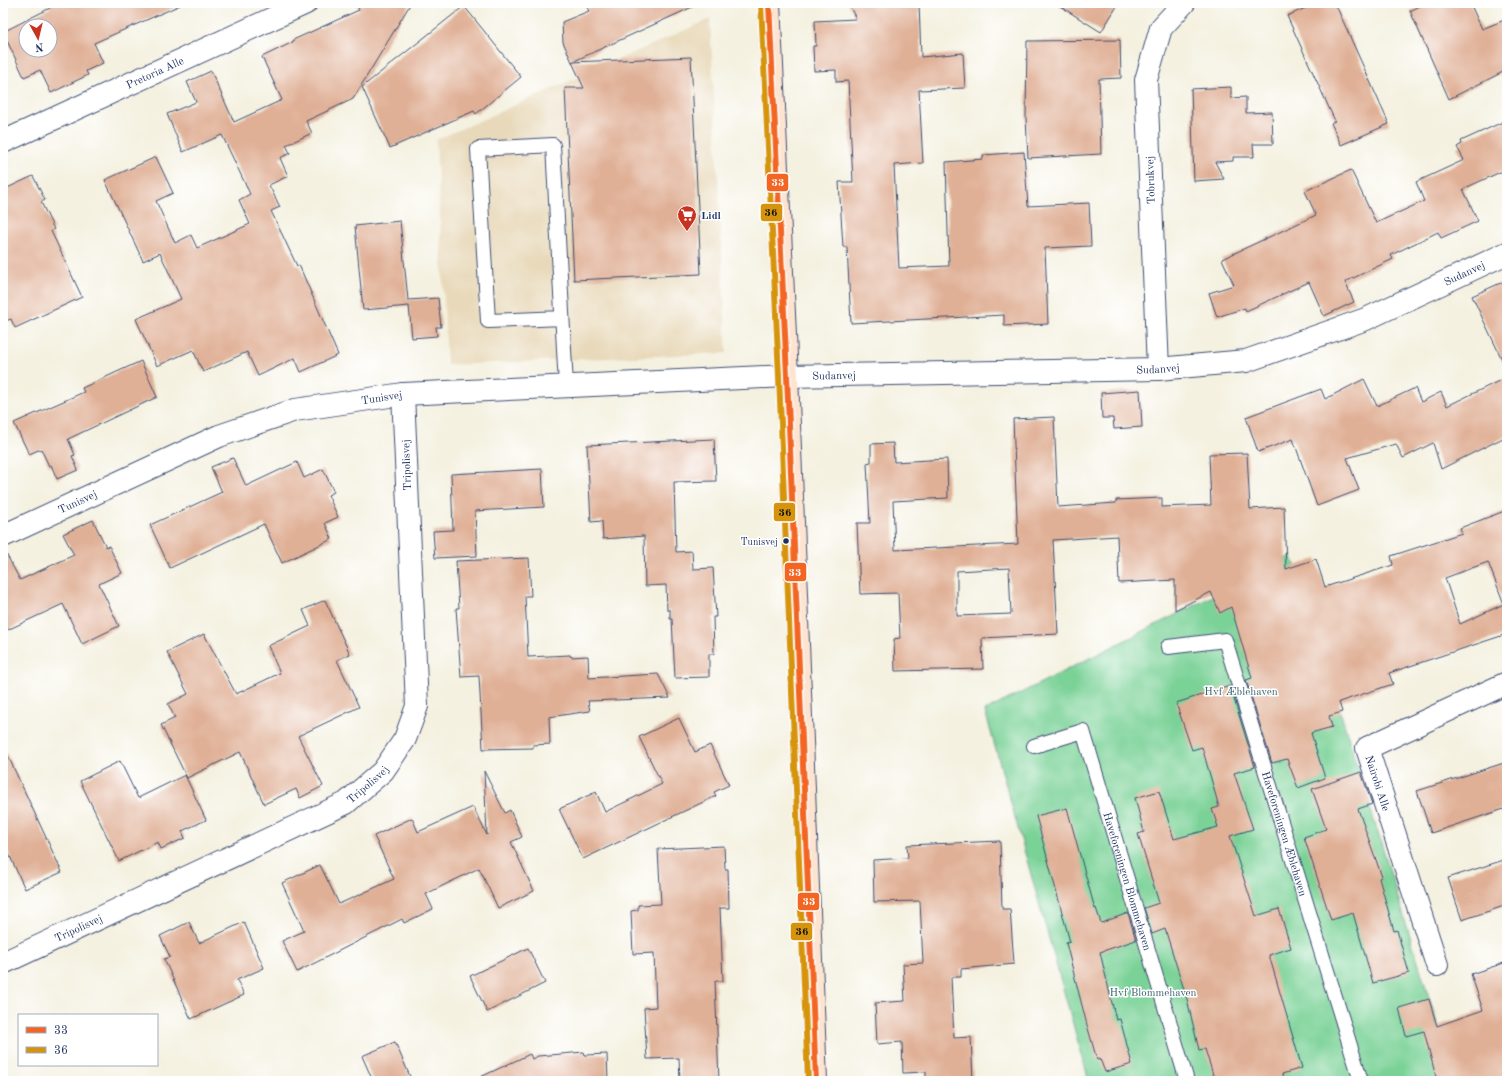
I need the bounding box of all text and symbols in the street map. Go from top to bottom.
north arrow [18,18,58,58]
text: N [34,40,44,53]
street label: Pretoria Alle [125,56,186,92]
street label: Tobrukvej [1145,156,1158,204]
line badge: 33 [766,173,789,192]
text: 33 [772,178,784,189]
line badge: 36 [760,203,783,222]
supermarket icon: Lidl [676,204,698,232]
text: 36 [765,208,777,219]
place label: Lidl [701,211,722,222]
street label: Sudanvej [1443,260,1487,289]
street label: Sudanvej [1136,363,1180,376]
street label: Sudanvej [812,371,856,383]
street label: Tunisvej [361,390,403,407]
street label: Tripolisvej [401,439,414,491]
street label: Tunisvej [57,489,99,517]
line badge: 36 [773,502,796,522]
text: 36 [779,508,791,519]
marker: Tunisvej [781,536,791,546]
place label: Tunisvej [740,537,778,547]
line badge: 33 [784,562,807,582]
text: 33 [789,568,801,579]
park label: Hvf Æblehaven [1204,687,1278,698]
street label: Nairobi Alle [1362,754,1391,813]
street label: Tripolisvej [346,764,392,806]
street label: Haveforeningen Æblehaven [1259,770,1308,898]
street label: Haveforeningen Blommehaven [1100,811,1152,952]
line badge: 33 [797,892,820,911]
text: 33 [803,897,815,908]
street label: Tripolisvej [53,913,104,945]
line badge: 36 [790,922,813,941]
text: 36 [796,927,808,938]
park label: Hvf Blommehaven [1109,988,1197,999]
legend [18,1014,158,1066]
text: 33 [54,1025,68,1037]
text: 36 [54,1045,68,1057]

